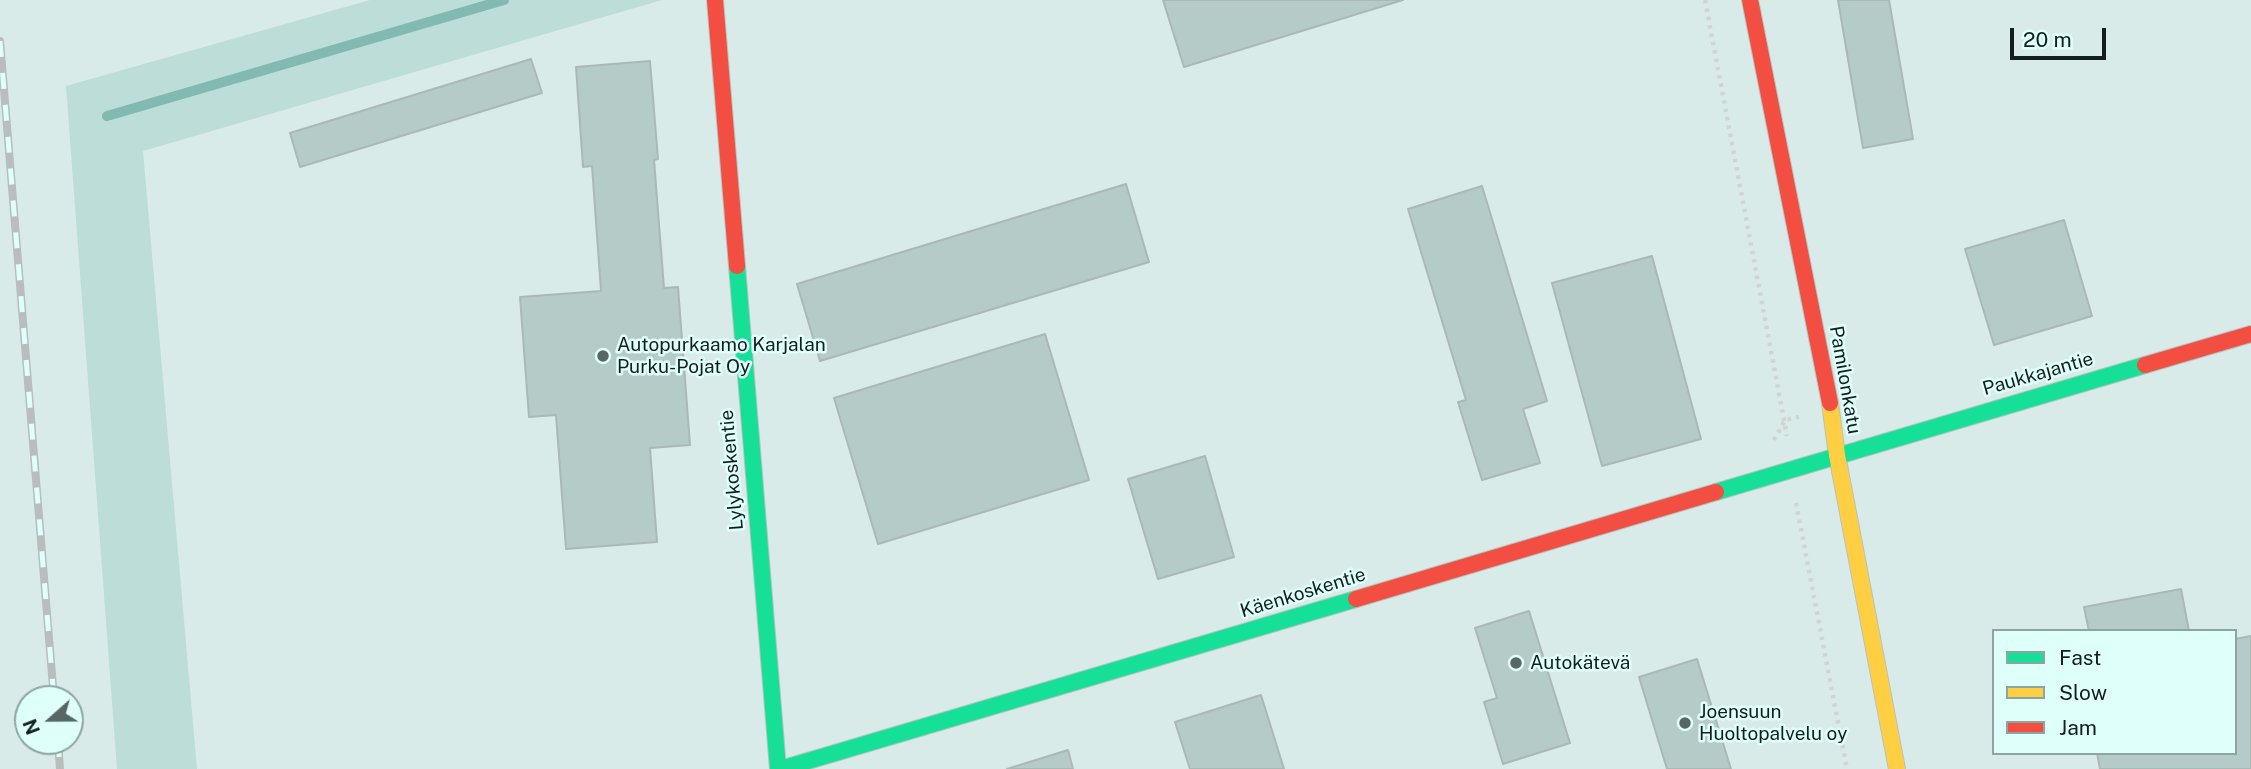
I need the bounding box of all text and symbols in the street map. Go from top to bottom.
scale bar [2013,14,2109,58]
text: 20 m [2023,27,2072,52]
street label: Pamilonkatu [1824,324,1866,436]
place label: Autopurkaamo Karjalan Purku-Pojat Oy [617,334,826,378]
street label: Paukkajantie [1980,347,2096,401]
marker: Autopurkaamo Karjalan Purku-Pojat Oy [595,348,611,364]
street label: Lylykoskentie [715,409,749,531]
street label: Käenkoskentie [1238,563,1368,623]
legend [1992,629,2237,755]
text: Fast [2059,645,2101,670]
place label: Autokätevä [1530,652,1630,674]
marker: Autokätevä [1508,655,1524,671]
text: Slow [2059,680,2107,705]
north arrow [14,685,84,755]
place label: Joensuun Huoltopalvelu oy [1699,701,1847,745]
marker: Joensuun Huoltopalvelu oy [1677,715,1693,731]
text: Jam [2059,715,2097,740]
text: N [18,716,44,738]

